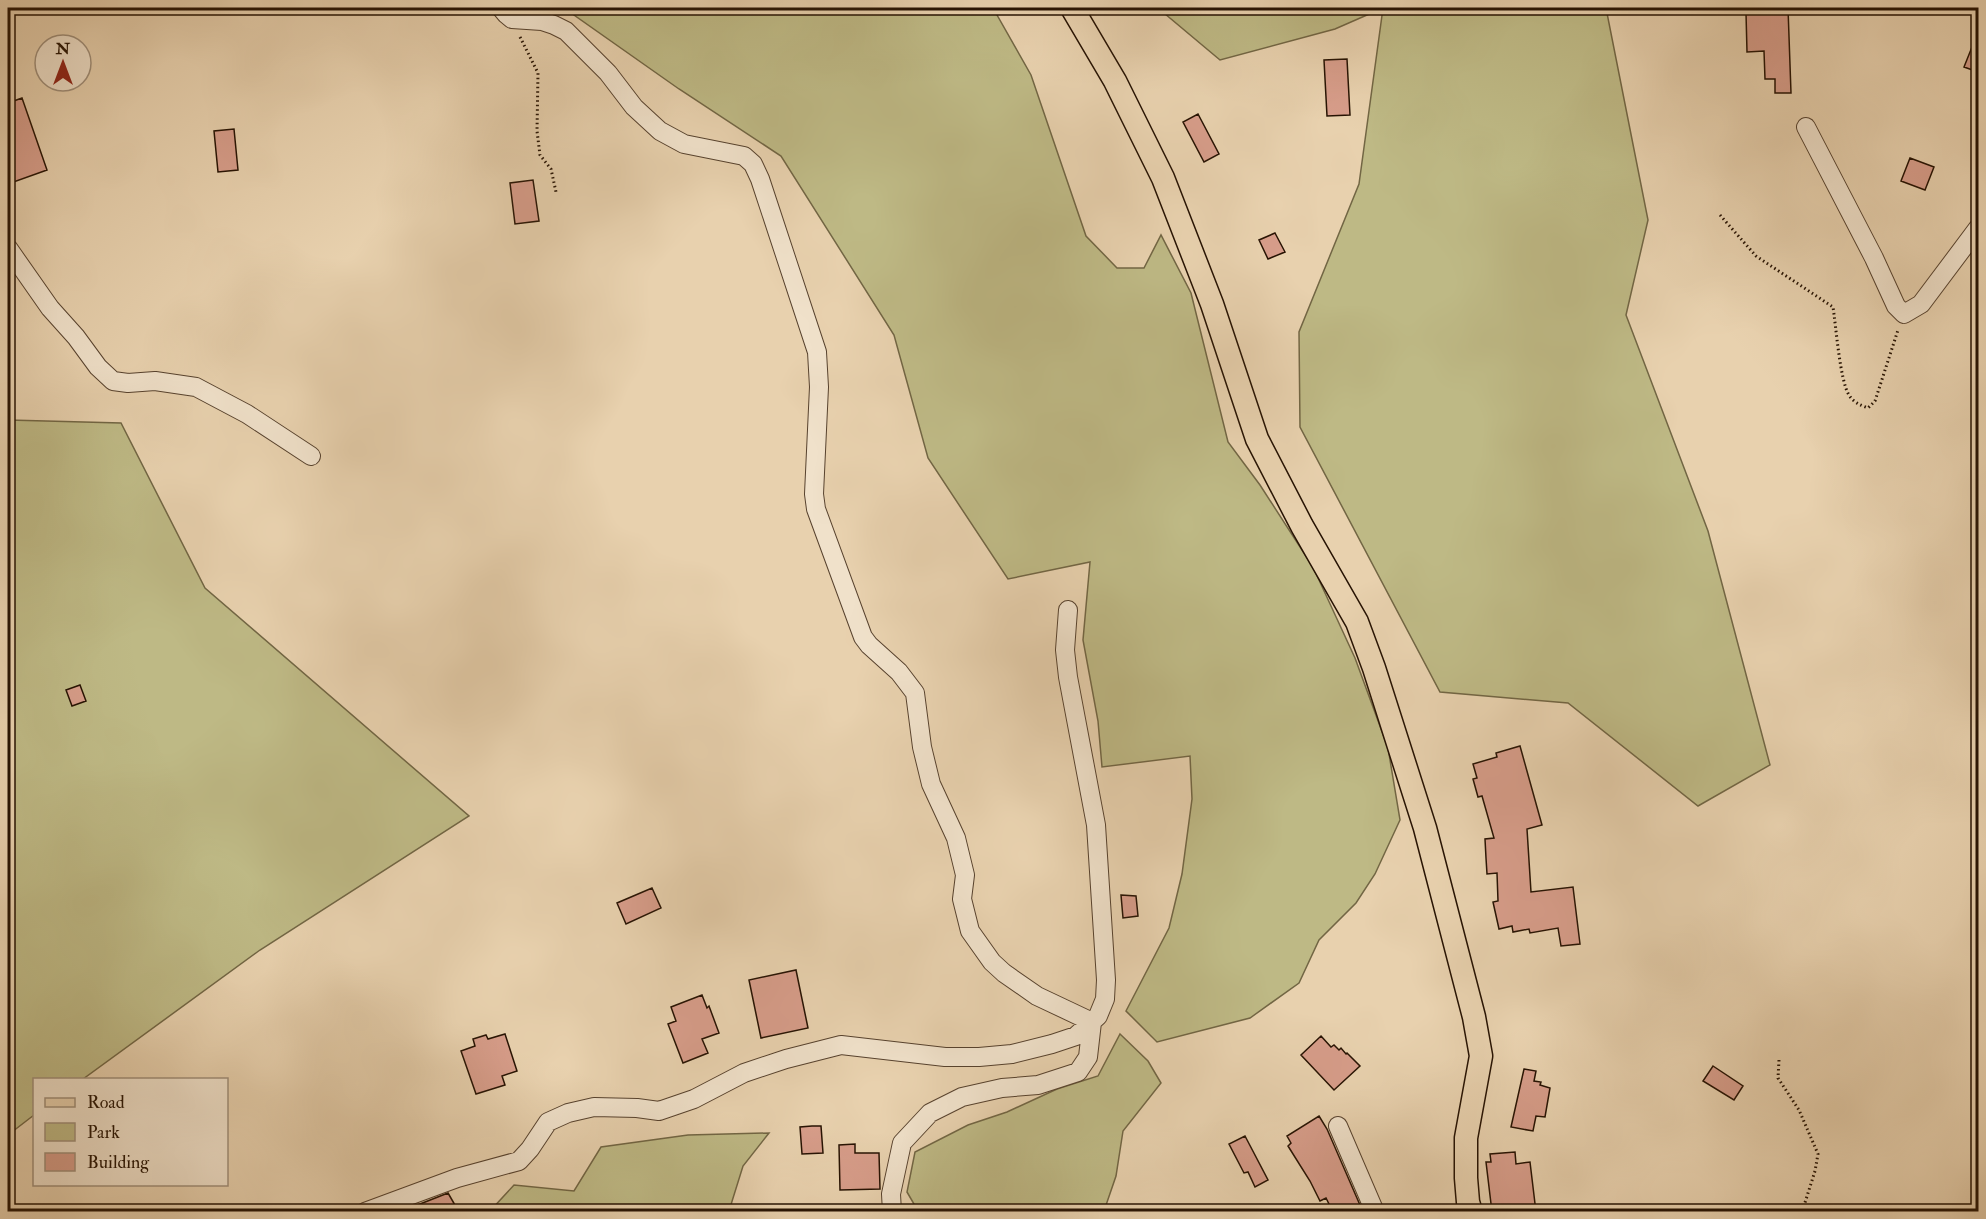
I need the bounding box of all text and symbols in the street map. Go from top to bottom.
north arrow [33,33,93,93]
text: N [55,39,71,59]
legend [33,1078,228,1186]
text: Road [87,1091,125,1114]
text: Park [87,1121,120,1144]
text: Building [87,1151,150,1174]

